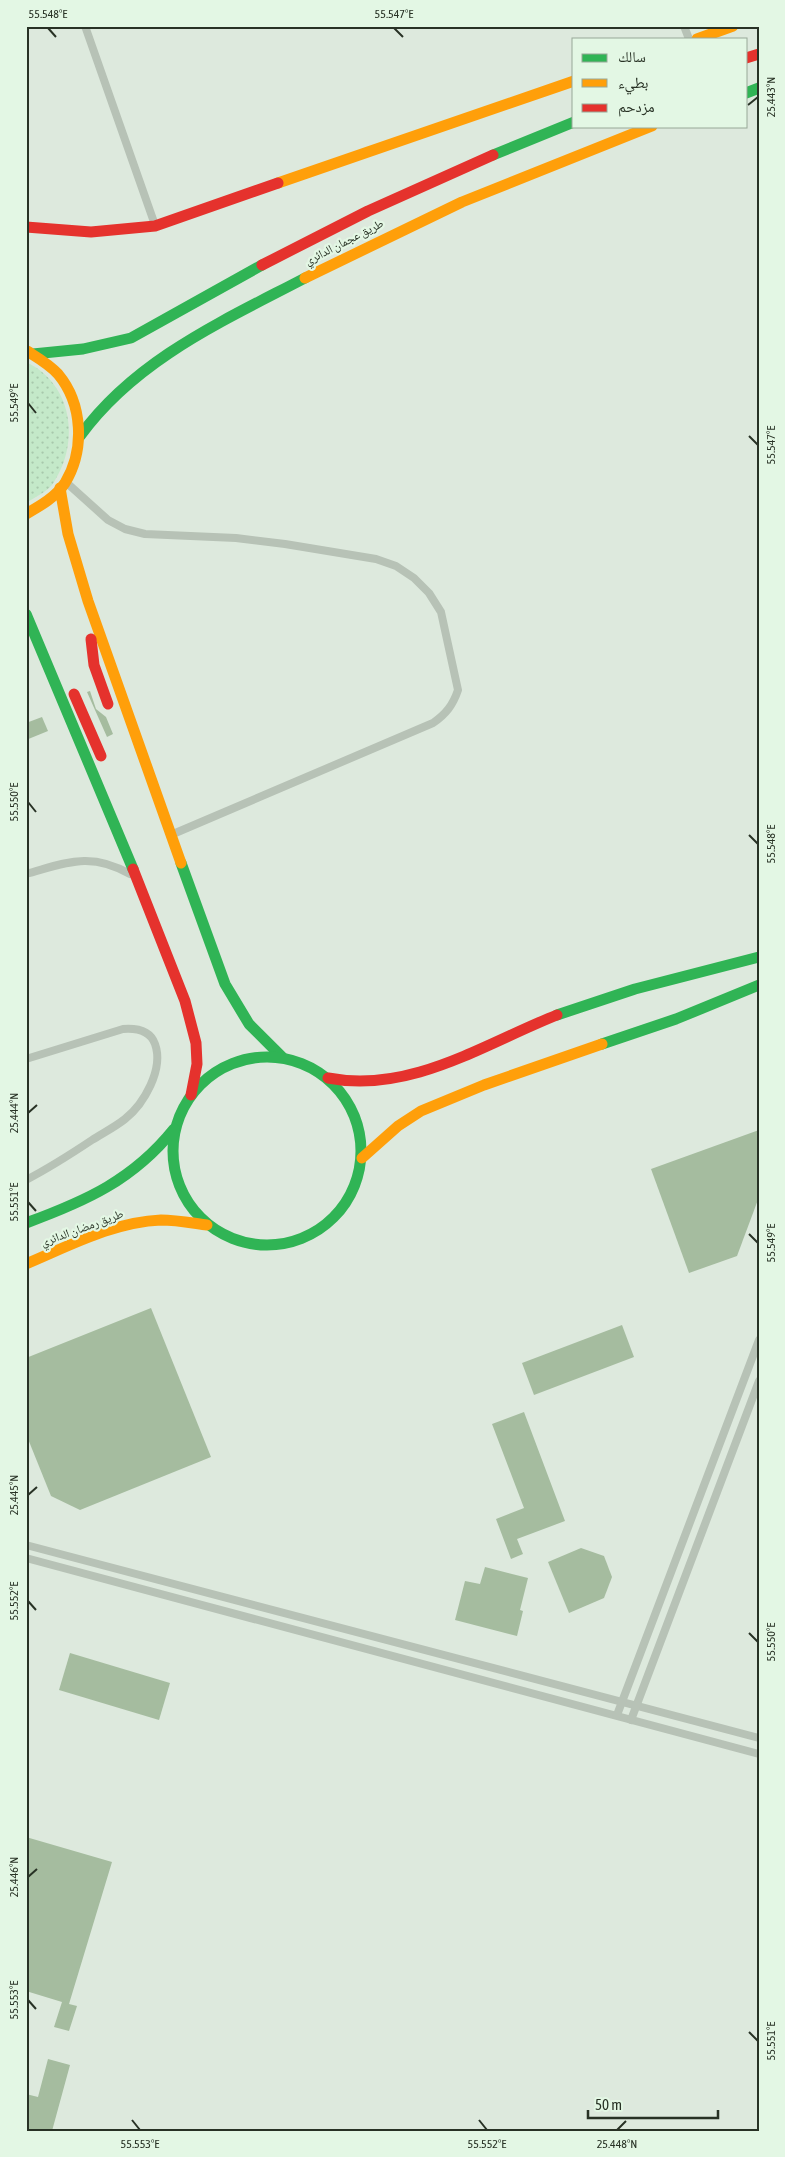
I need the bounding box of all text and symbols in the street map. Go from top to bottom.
text: 55.548°E [29,7,67,21]
text: 55.547°E [375,7,413,21]
legend [572,38,748,128]
text: سالك [618,48,646,65]
text: بطيء [618,74,648,95]
text: 25.443°N [764,77,778,117]
text: مزدحم [618,98,655,117]
street label: طريق عجمان الدائري [302,216,387,271]
text: 55.549°E [7,384,21,422]
text: 55.547°E [764,426,778,464]
text: 55.550°E [7,783,21,821]
text: 55.548°E [764,825,778,863]
text: 25.444°N [7,1093,21,1133]
text: 55.551°E [7,1183,21,1221]
street label: طريق رمضان الدائري [39,1207,126,1252]
text: 55.549°E [764,1224,778,1262]
text: 25.445°N [7,1475,21,1515]
text: 55.552°E [7,1582,21,1620]
text: 55.550°E [764,1623,778,1661]
text: 25.446°N [7,1857,21,1897]
text: 55.553°E [7,1981,21,2019]
text: 55.551°E [764,2022,778,2060]
scale bar [588,2087,718,2119]
text: 50 m [595,2096,622,2113]
text: 55.553°E [121,2137,159,2151]
text: 55.552°E [468,2137,506,2151]
text: 25.448°N [597,2137,637,2151]

